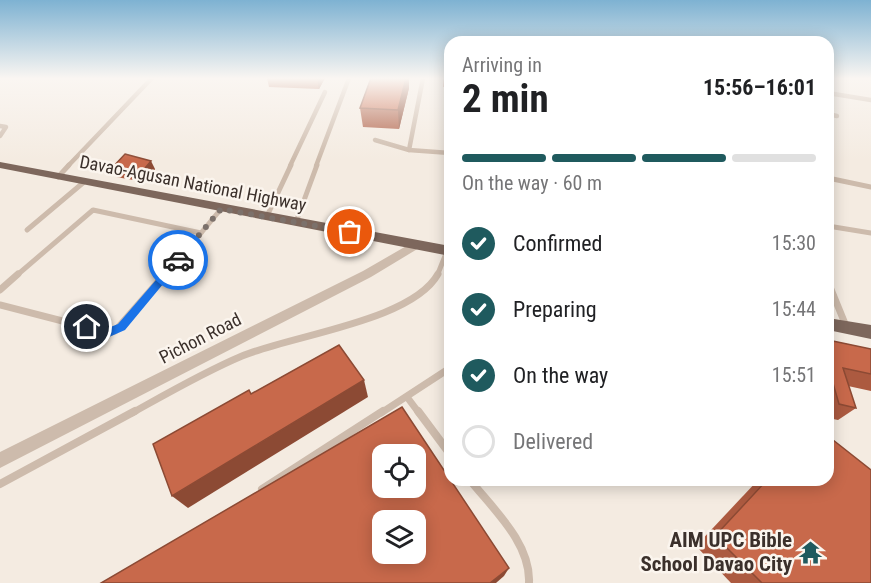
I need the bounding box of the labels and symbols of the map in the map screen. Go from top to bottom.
street label: Davao-Agusan National Highway [78,151,309,215]
pin [324,206,375,257]
courier [148,230,208,290]
pin [61,301,112,352]
street label: Pichon Road [156,308,244,368]
place label: AIM UPC Bible School Davao City [641,528,793,576]
temple icon: AIM UPC Bible School Davao City [797,539,823,565]

